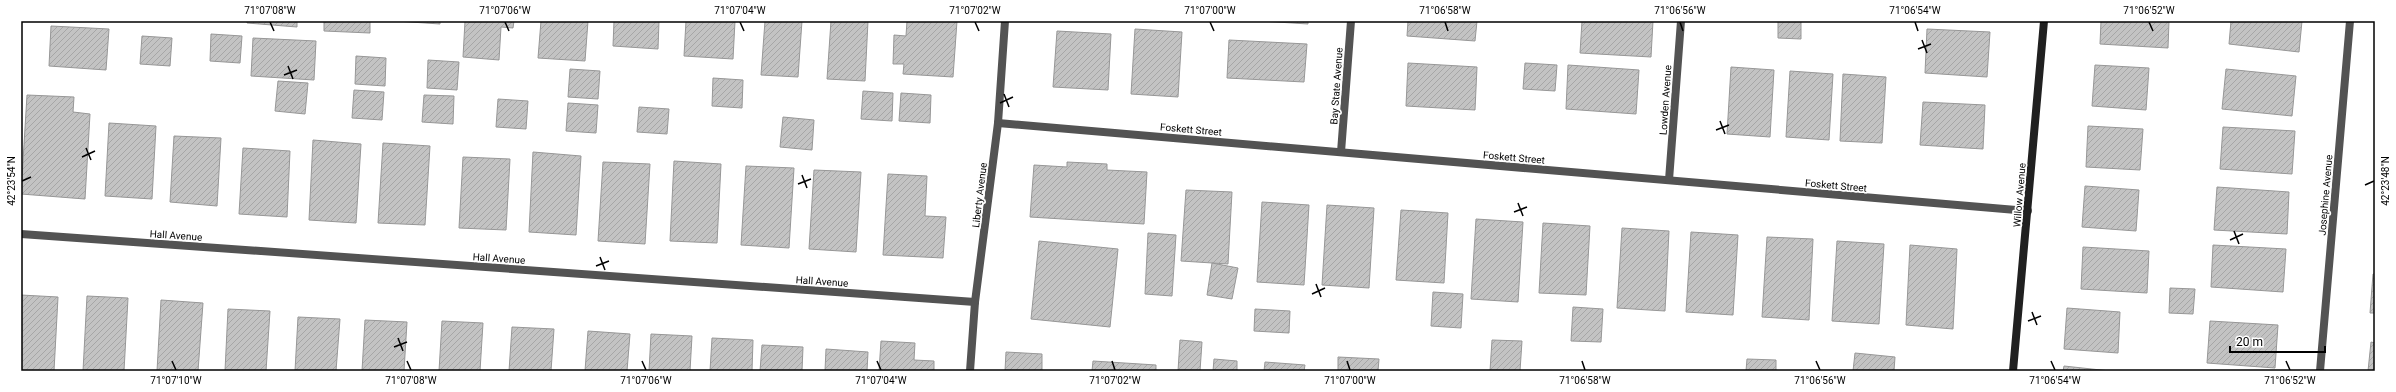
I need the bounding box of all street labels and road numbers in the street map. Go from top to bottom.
street label: Bay State Avenue [1328,47,1345,125]
street label: Lowden Avenue [1658,65,1673,135]
street label: Foskett Street [1160,121,1222,138]
street label: Foskett Street [1483,149,1545,166]
street label: Josephine Avenue [2316,154,2335,236]
street label: Liberty Avenue [970,162,989,228]
street label: Willow Avenue [2011,162,2028,228]
street label: Foskett Street [1805,177,1867,194]
street label: Hall Avenue [149,228,203,243]
street label: Hall Avenue [472,251,526,266]
street label: Hall Avenue [795,274,849,289]

